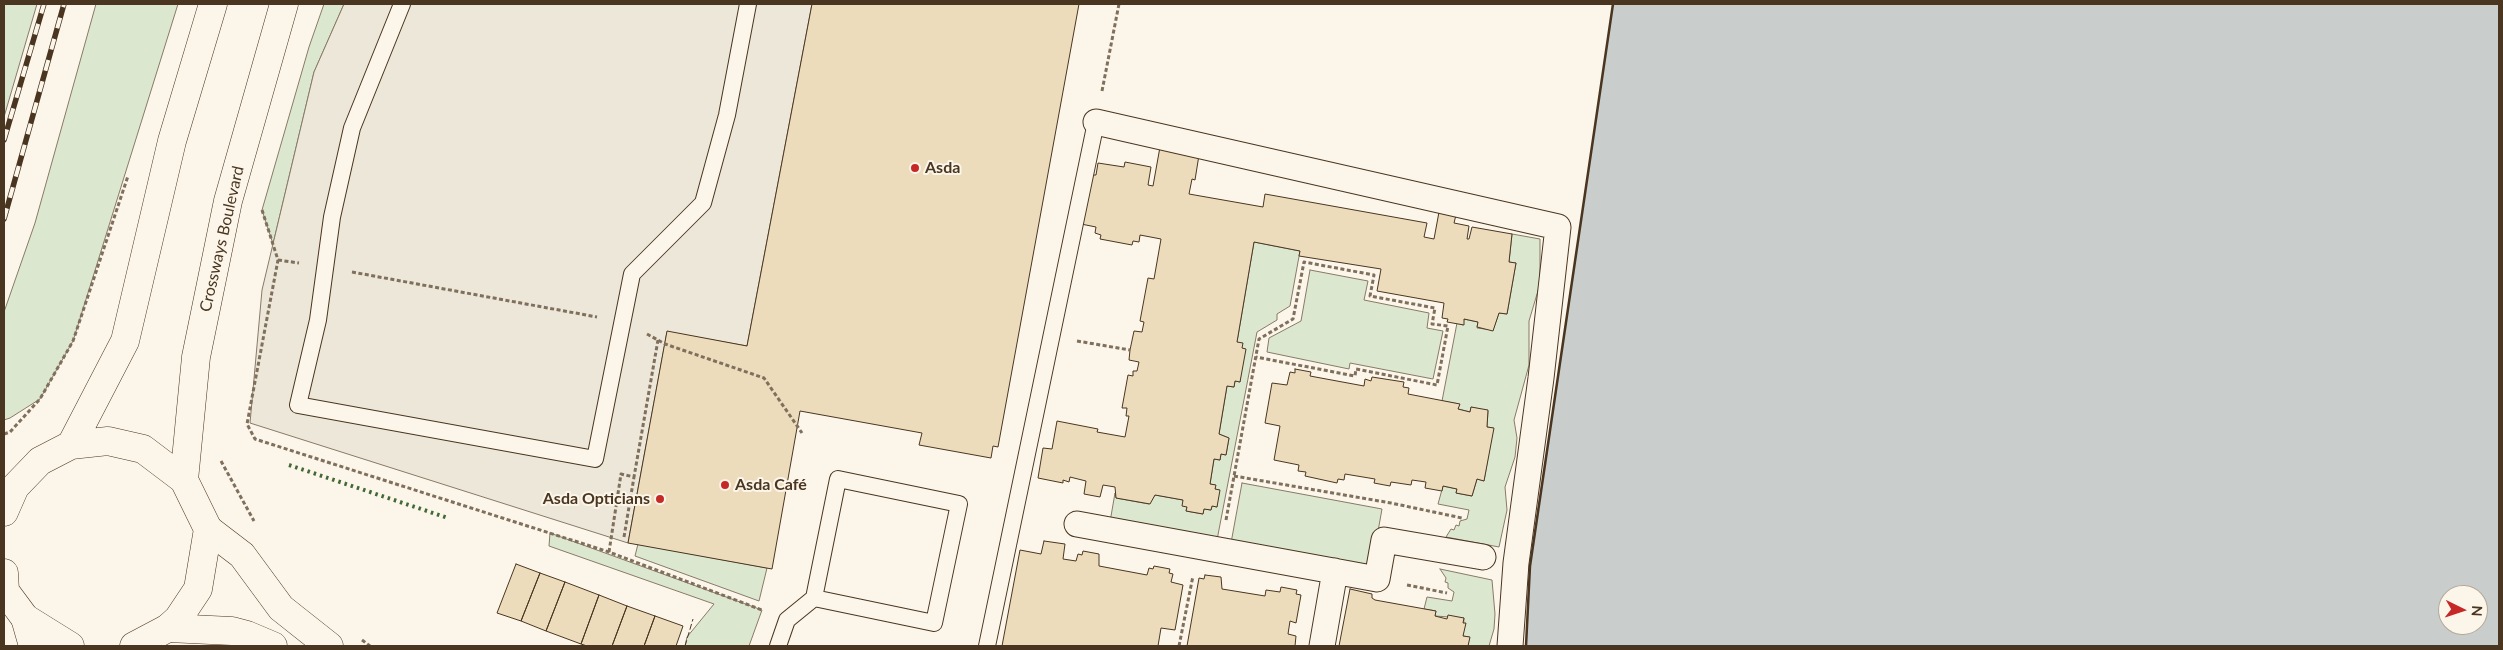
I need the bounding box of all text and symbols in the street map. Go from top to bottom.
place label: Asda [925,158,960,178]
marker: Asda [909,162,921,174]
street label: Crossways Boulevard [196,164,248,314]
place label: Asda Café [735,475,807,495]
marker: Asda Café [719,479,731,491]
place label: Asda Opticians [543,489,650,509]
marker: Asda Opticians [654,493,666,505]
north arrow [2438,585,2488,635]
text: N [2469,605,2486,617]

